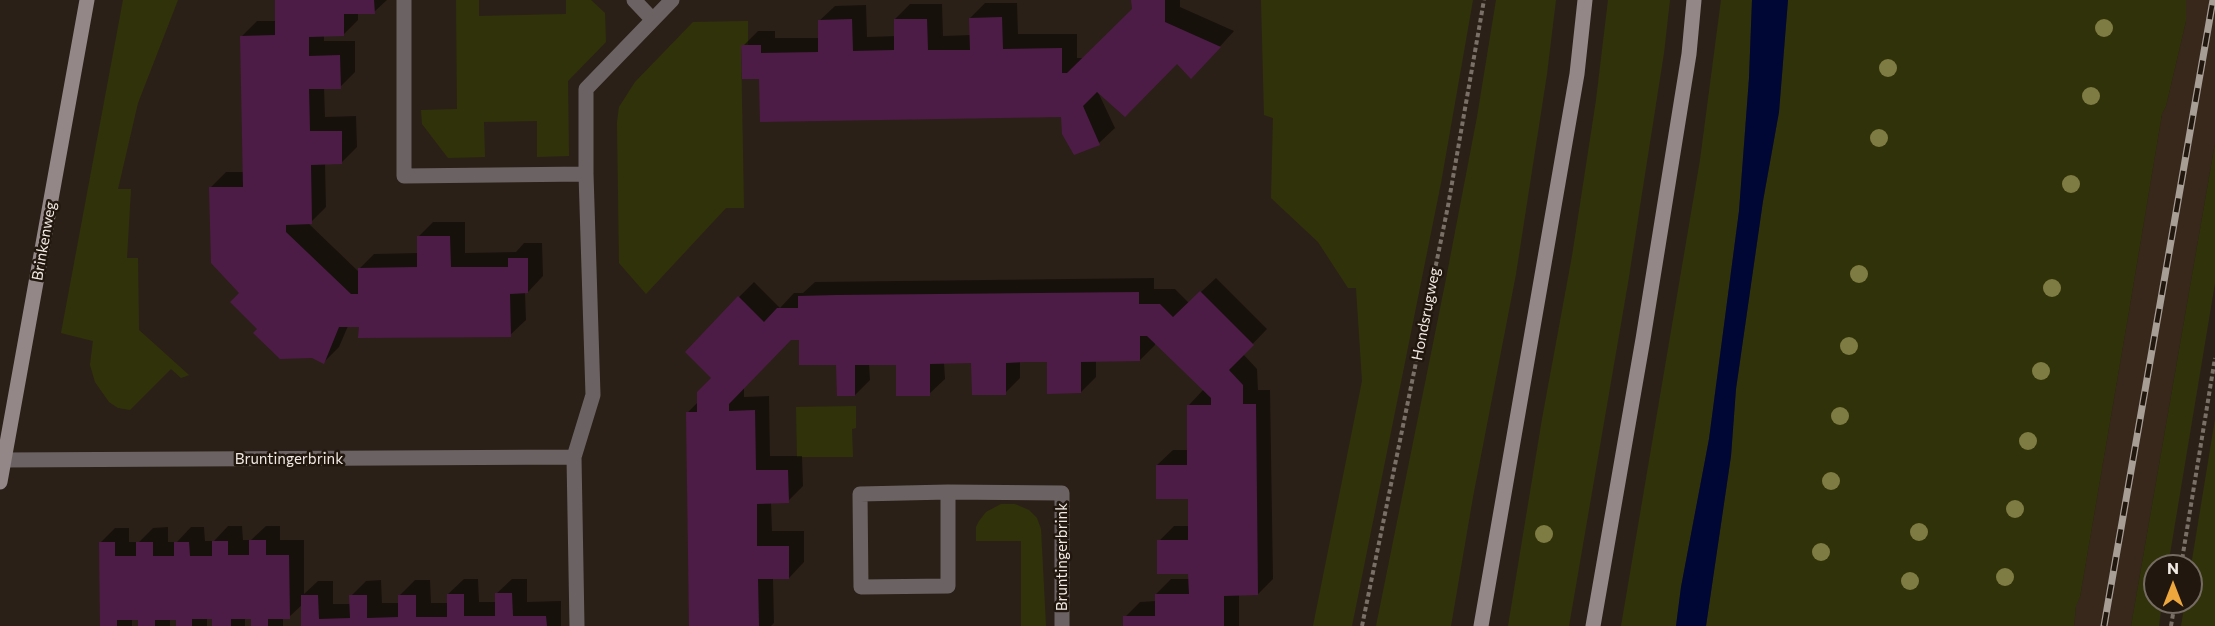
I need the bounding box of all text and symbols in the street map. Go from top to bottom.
street label: Brinkenweg [28,200,60,282]
street label: Hondsrugweg [1408,266,1444,362]
street label: Bruntingerbrink [235,450,343,468]
street label: Bruntingerbrink [1053,503,1071,611]
north arrow [2143,554,2203,614]
text: N [2167,558,2179,577]

